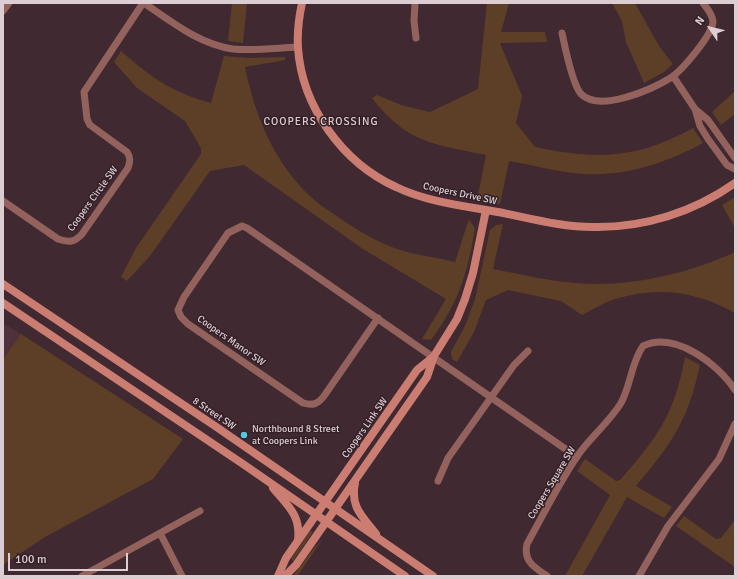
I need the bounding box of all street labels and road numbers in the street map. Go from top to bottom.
street label: Coopers Circle SW [65,164,121,234]
street label: Coopers Drive SW [422,180,498,208]
street label: Coopers Manor SW [195,313,267,369]
street label: 8 Street SW [190,395,238,433]
street label: Coopers Link SW [340,395,390,461]
street label: Coopers Square SW [526,444,578,522]

